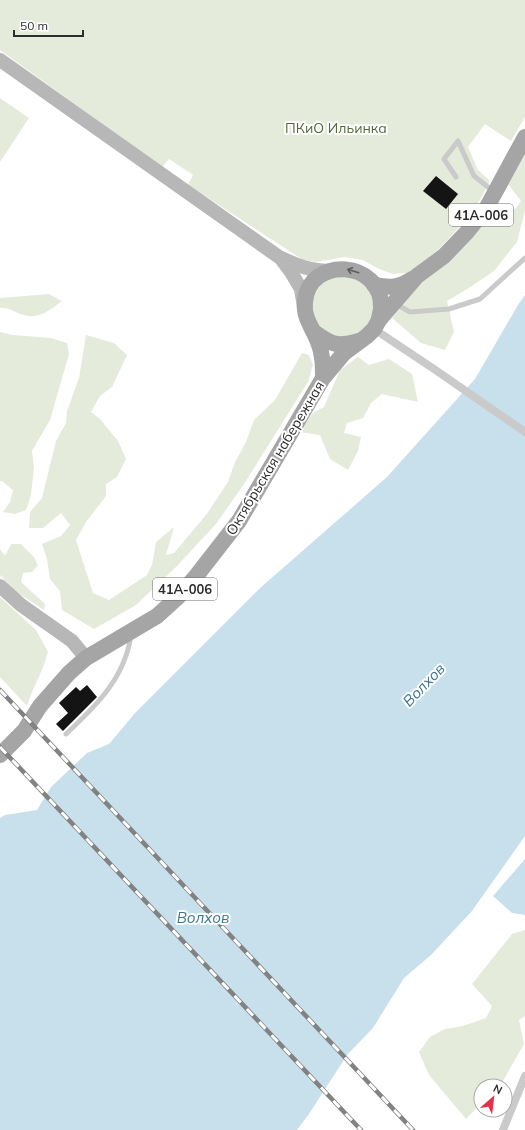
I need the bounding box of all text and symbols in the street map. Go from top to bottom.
scale bar [14,12,83,38]
text: 50 m [20,18,48,33]
park label: ПКиО Ильинка [285,119,387,137]
road number: 41А-006 [449,204,513,226]
one-way arrow [347,267,360,274]
street label: Октябрьская набережная [222,378,328,538]
road number: 41А-006 [153,578,217,600]
water label: Волхов [399,659,449,710]
water label: Волхов [177,908,229,927]
north arrow [473,1078,513,1118]
text: N [491,1081,505,1097]

